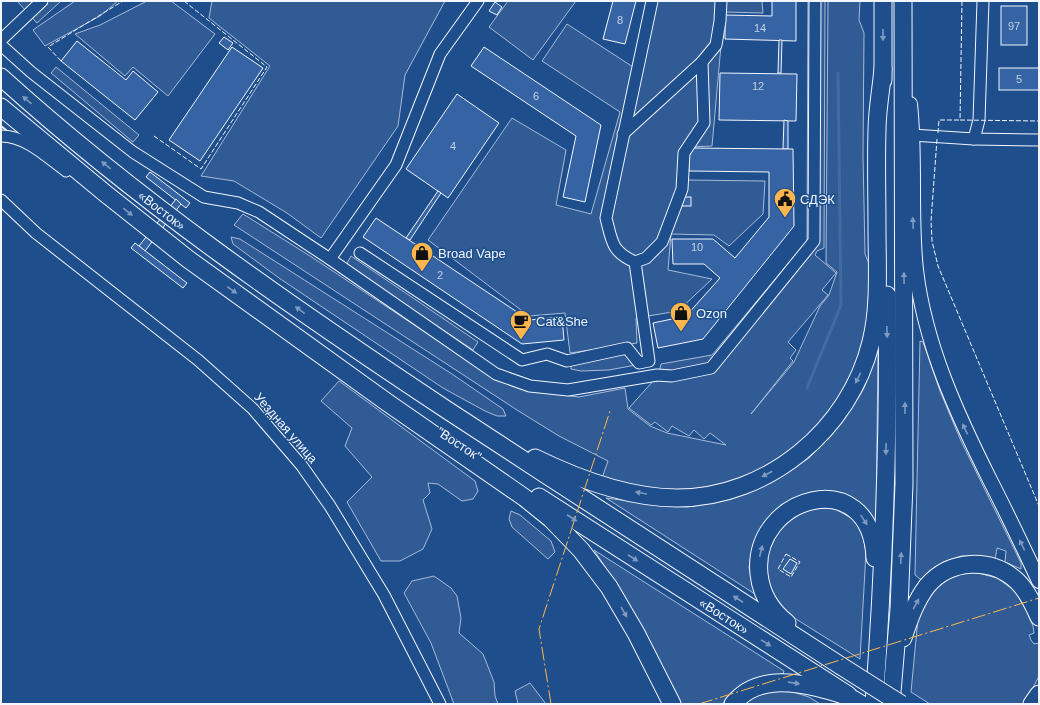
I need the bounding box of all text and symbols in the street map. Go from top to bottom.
house number: 8 [617,14,623,26]
house number: 97 [1008,20,1020,32]
house number: 14 [754,22,766,34]
one-way arrow [880,29,886,42]
house number: 5 [1016,73,1022,85]
house number: 12 [752,80,764,92]
house number: 6 [533,90,539,102]
one-way arrow [21,95,32,104]
house number: 4 [450,140,456,152]
one-way arrow [101,160,112,169]
public building icon: СДЭК [772,186,798,219]
street label: «Восток» [135,187,189,233]
place label: СДЭК [800,192,835,207]
one-way arrow [122,208,133,217]
one-way arrow [910,216,916,229]
shop icon: Broad Vape [409,240,435,273]
house number: 10 [691,241,703,253]
place label: Broad Vape [438,246,506,261]
house number: 2 [437,269,443,281]
one-way arrow [901,271,907,284]
one-way arrow [227,286,237,294]
shop icon: Ozon [668,300,694,333]
one-way arrow [294,306,305,314]
place label: Ozon [696,306,727,321]
cafe icon: Cat&She [508,308,534,341]
place label: Cat&She [536,314,588,329]
one-way arrow [884,326,890,339]
one-way arrow [855,373,861,384]
street label: Уездная улица [251,390,321,467]
one-way arrow [902,401,908,414]
one-way arrow [962,423,968,434]
street label: "Восток" [434,424,485,464]
one-way arrow [883,443,889,456]
one-way arrow [761,471,773,477]
one-way arrow [635,490,648,496]
one-way arrow [566,514,577,522]
one-way arrow [860,515,868,525]
one-way arrow [1019,540,1025,551]
one-way arrow [758,544,764,557]
one-way arrow [898,551,904,564]
one-way arrow [628,554,638,562]
street label: «Восток» [697,594,752,637]
one-way arrow [732,596,744,603]
one-way arrow [913,598,919,610]
one-way arrow [620,606,627,618]
one-way arrow [760,640,772,647]
one-way arrow [788,680,800,686]

